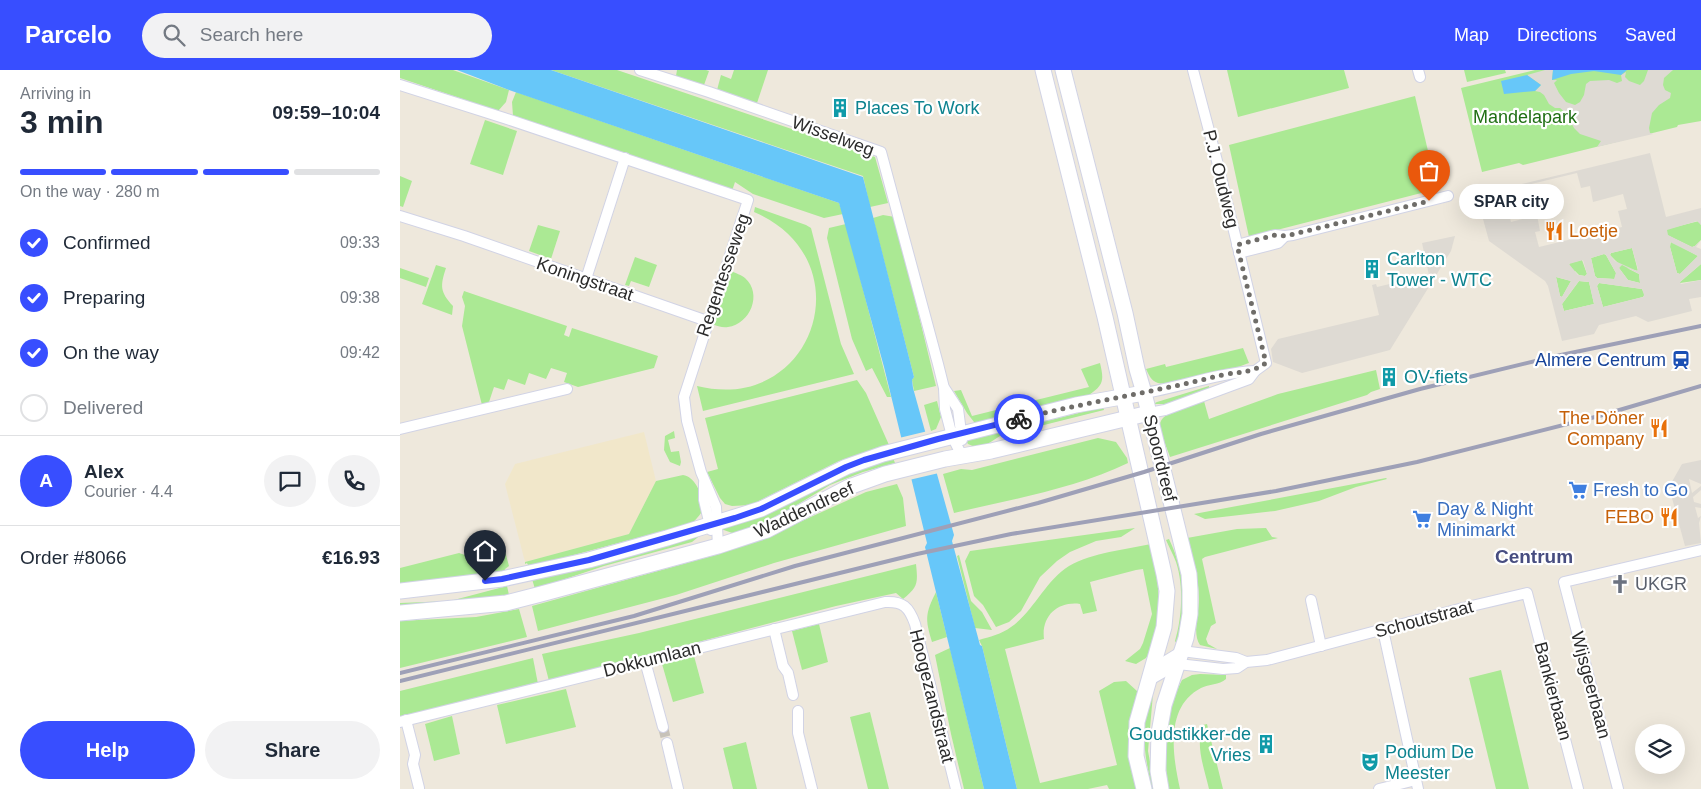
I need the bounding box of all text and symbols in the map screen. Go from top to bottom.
search box [142,13,492,58]
text: Parcelo [25,21,112,48]
icon: search [160,21,188,49]
text: Search here [200,24,303,45]
text: Map [1454,25,1489,45]
text: Directions [1517,25,1597,45]
text: Saved [1625,25,1676,45]
text: Arriving in [20,85,91,102]
building icon: Places To Work [829,97,851,119]
place label: Places To Work [855,98,980,118]
text: 09:59–10:04 [272,102,380,123]
text: 3 min [20,104,104,140]
park label: Mandelapark [1473,107,1578,127]
street label: Wisselweg [789,112,877,160]
street label: P.J. Oudweg [1199,128,1243,230]
pin [1408,150,1450,201]
icon: bag [1415,157,1443,185]
text: On the way · 280 m [20,183,160,200]
callout: SPAR city [1459,184,1564,218]
text: SPAR city [1474,193,1549,210]
street label: Regentesseweg [693,211,753,339]
restaurant icon: Loetje [1543,220,1565,242]
place label: Loetje [1569,221,1618,241]
icon: check [20,229,48,257]
text: Confirmed [63,232,151,253]
text: 09:33 [340,234,380,251]
place label: Carlton Tower - WTC [1387,249,1492,290]
street label: Koningstraat [534,253,636,305]
building icon: Carlton Tower - WTC [1361,258,1383,280]
icon: check [20,284,48,312]
text: Preparing [63,287,145,308]
text: 09:38 [340,289,380,306]
icon: check [20,339,48,367]
text: On the way [63,342,159,363]
text: 09:42 [340,344,380,361]
station icon: Almere Centrum [1670,349,1692,371]
place label: Almere Centrum [1535,350,1666,370]
building icon: OV-fiets [1378,366,1400,388]
place label: OV-fiets [1404,367,1468,387]
courier [994,394,1044,444]
text: Delivered [63,397,143,418]
icon: bike [1005,405,1033,433]
place label: The Döner Company [1559,408,1644,449]
street label: Spoordreef [1140,412,1181,505]
restaurant icon: The Döner Company [1648,417,1670,439]
button: chat [264,455,316,507]
button: phone [328,455,380,507]
text: Alex [84,461,124,482]
text: A [39,470,53,491]
street label: Waddendreef [751,478,858,542]
supermarket icon: Fresh to Go [1567,479,1589,501]
place label: Fresh to Go [1593,480,1688,500]
text: Courier · 4.4 [84,483,173,500]
place label: Day & Night Minimarkt [1437,499,1533,540]
restaurant icon: FEBO [1658,506,1680,528]
place label: FEBO [1605,507,1654,527]
supermarket icon: Day & Night Minimarkt [1411,508,1433,530]
pin [464,530,506,581]
icon: home [471,537,499,565]
district label: Centrum [1495,546,1573,567]
text: Order #8066 [20,547,127,568]
text: €16.93 [322,547,380,568]
church icon: UKGR [1609,573,1631,595]
place label: UKGR [1635,574,1687,594]
street label: Schoutstraat [1373,596,1475,642]
street label: Hoogezandstraat [906,627,958,765]
street label: Wijsgeerbaan [1567,629,1615,741]
street label: Dokkumlaan [601,637,703,681]
street label: Bankierbaan [1530,640,1576,742]
button: Help [20,721,195,779]
button: Share [205,721,380,779]
place label: Goudstikker-de Vries [1129,724,1251,765]
map controls [1635,724,1685,774]
button: layers [1635,724,1685,774]
building icon: Goudstikker-de Vries [1255,733,1277,755]
place label: Podium De Meester [1385,742,1474,783]
theatre icon: Podium De Meester [1359,751,1381,773]

